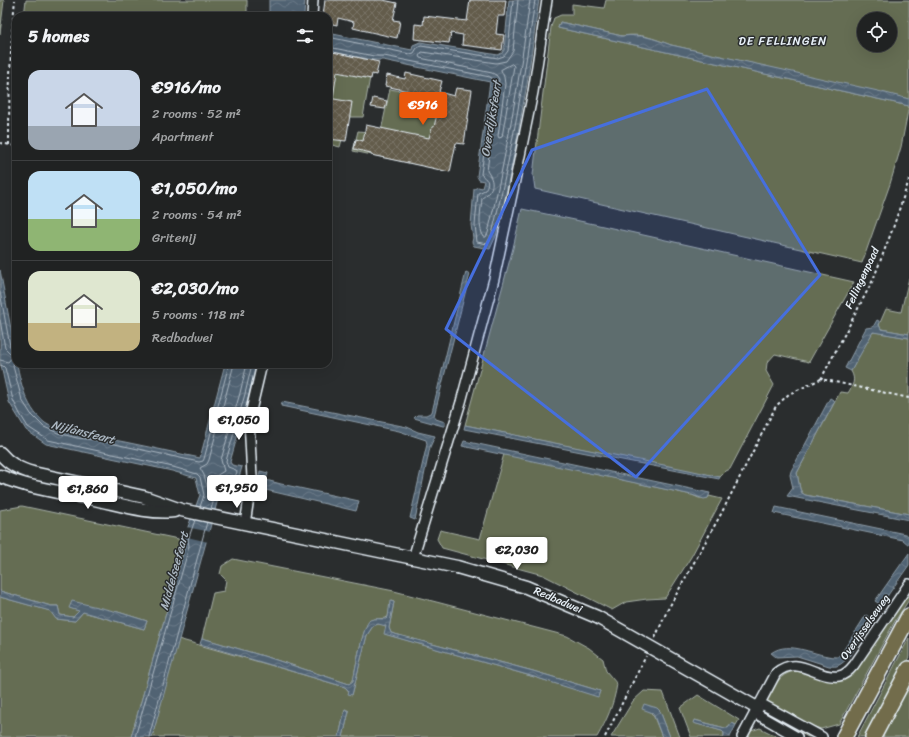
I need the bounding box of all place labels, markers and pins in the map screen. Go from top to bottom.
pin: €916 [399,92,447,126]
pin: €1,050 [206,407,272,441]
pin: €1,950 [204,475,270,509]
pin: €1,860 [55,476,121,510]
pin: €2,030 [484,537,550,571]

